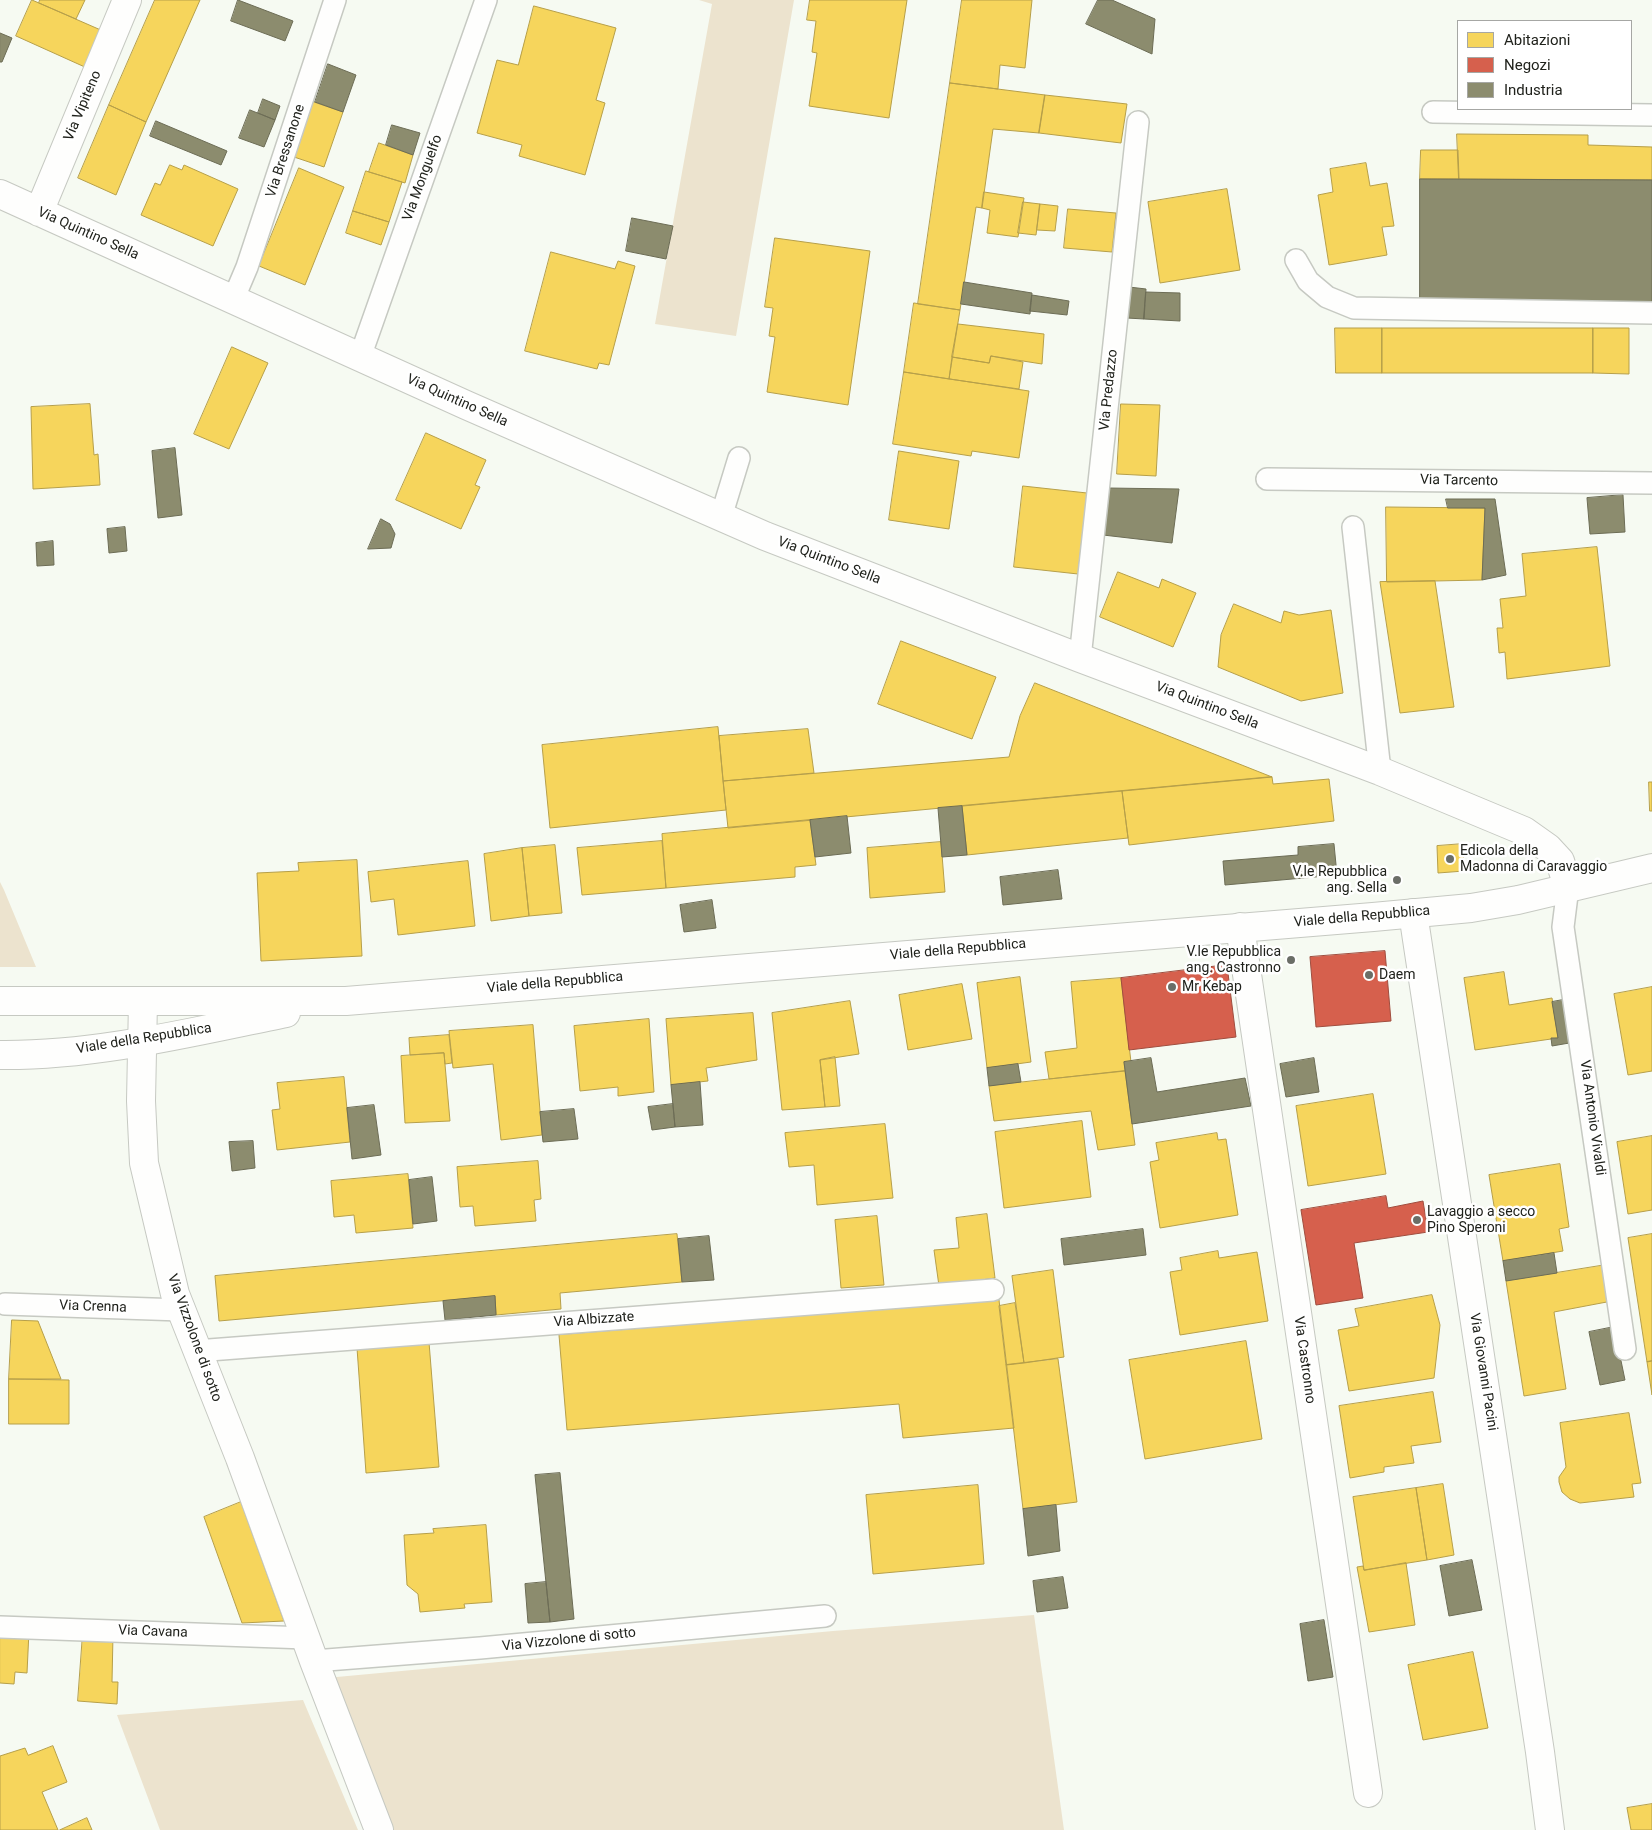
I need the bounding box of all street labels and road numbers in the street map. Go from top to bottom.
street label: Via Vipiteno [61,68,105,144]
street label: Via Bressanone [263,102,309,200]
street label: Via Monguelfo [400,133,446,223]
street label: Via Quintino Sella [35,204,141,264]
street label: Via Predazzo [1096,349,1122,431]
street label: Via Quintino Sella [404,371,510,431]
street label: Via Tarcento [1420,472,1498,490]
street label: Via Quintino Sella [775,534,883,588]
street label: Via Quintino Sella [1153,679,1261,733]
street label: Viale della Repubblica [1293,903,1431,931]
street label: Viale della Repubblica [889,936,1027,964]
street label: Viale della Repubblica [486,969,624,997]
street label: Viale della Repubblica [75,1020,213,1058]
street label: Via Antonio Vivaldi [1576,1059,1608,1177]
street label: Via Vizzolone di sotto [163,1272,225,1404]
street label: Via Crenna [59,1297,127,1317]
street label: Via Albizzate [553,1309,635,1331]
street label: Via Giovanni Pacini [1465,1312,1501,1432]
street label: Via Castronno [1290,1315,1318,1405]
street label: Via Cavana [118,1622,188,1642]
street label: Via Vizzolone di sotto [501,1625,637,1655]

